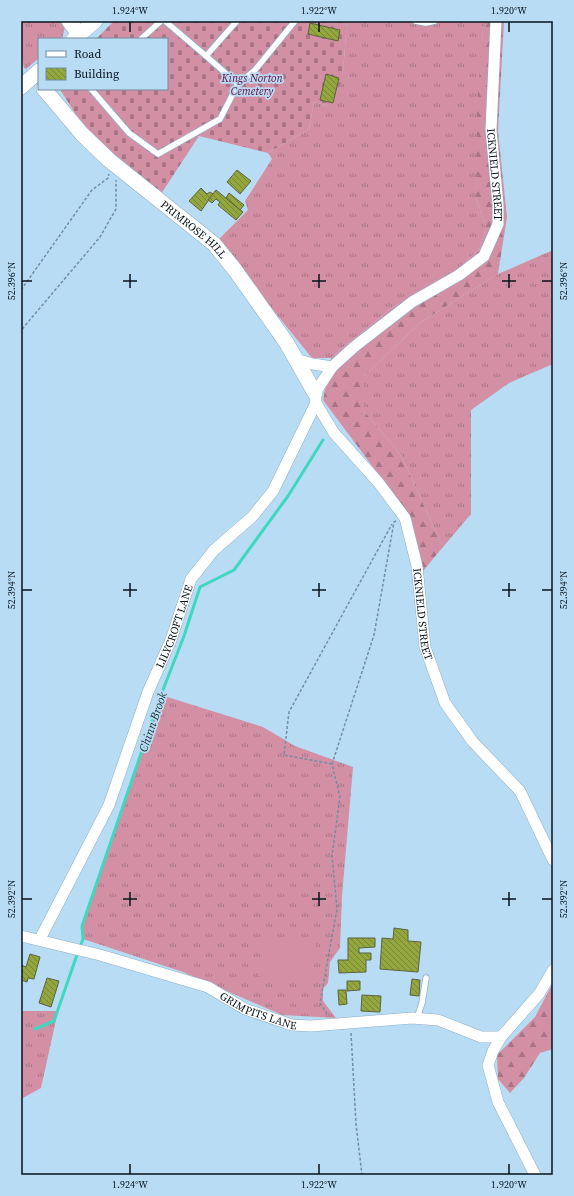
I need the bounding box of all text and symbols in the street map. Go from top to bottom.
text: 1.924°W [112,4,148,17]
text: 1.922°W [301,4,337,17]
text: 1.920°W [491,4,527,17]
legend [38,38,168,90]
text: Road [74,46,101,62]
text: Building [74,66,119,82]
park label: Kings Norton Cemetery [220,71,283,99]
street label: ICKNIELD STREET [483,128,506,221]
street label: PRIMROSE HILL [158,197,230,262]
text: 52.396°N [5,262,18,300]
text: 52.396°N [557,262,570,300]
street label: ICKNIELD STREET [410,567,437,663]
text: 52.394°N [5,571,18,609]
text: 52.394°N [557,571,570,609]
street label: LILYCROFT LANE [152,583,196,670]
water label: Chinn Brook [135,690,171,754]
text: 52.392°N [5,880,18,918]
text: 52.392°N [557,880,570,918]
street label: GRIMPITS LANE [217,988,297,1033]
text: 1.924°W [112,1178,148,1191]
text: 1.922°W [301,1178,337,1191]
text: 1.920°W [491,1178,527,1191]

